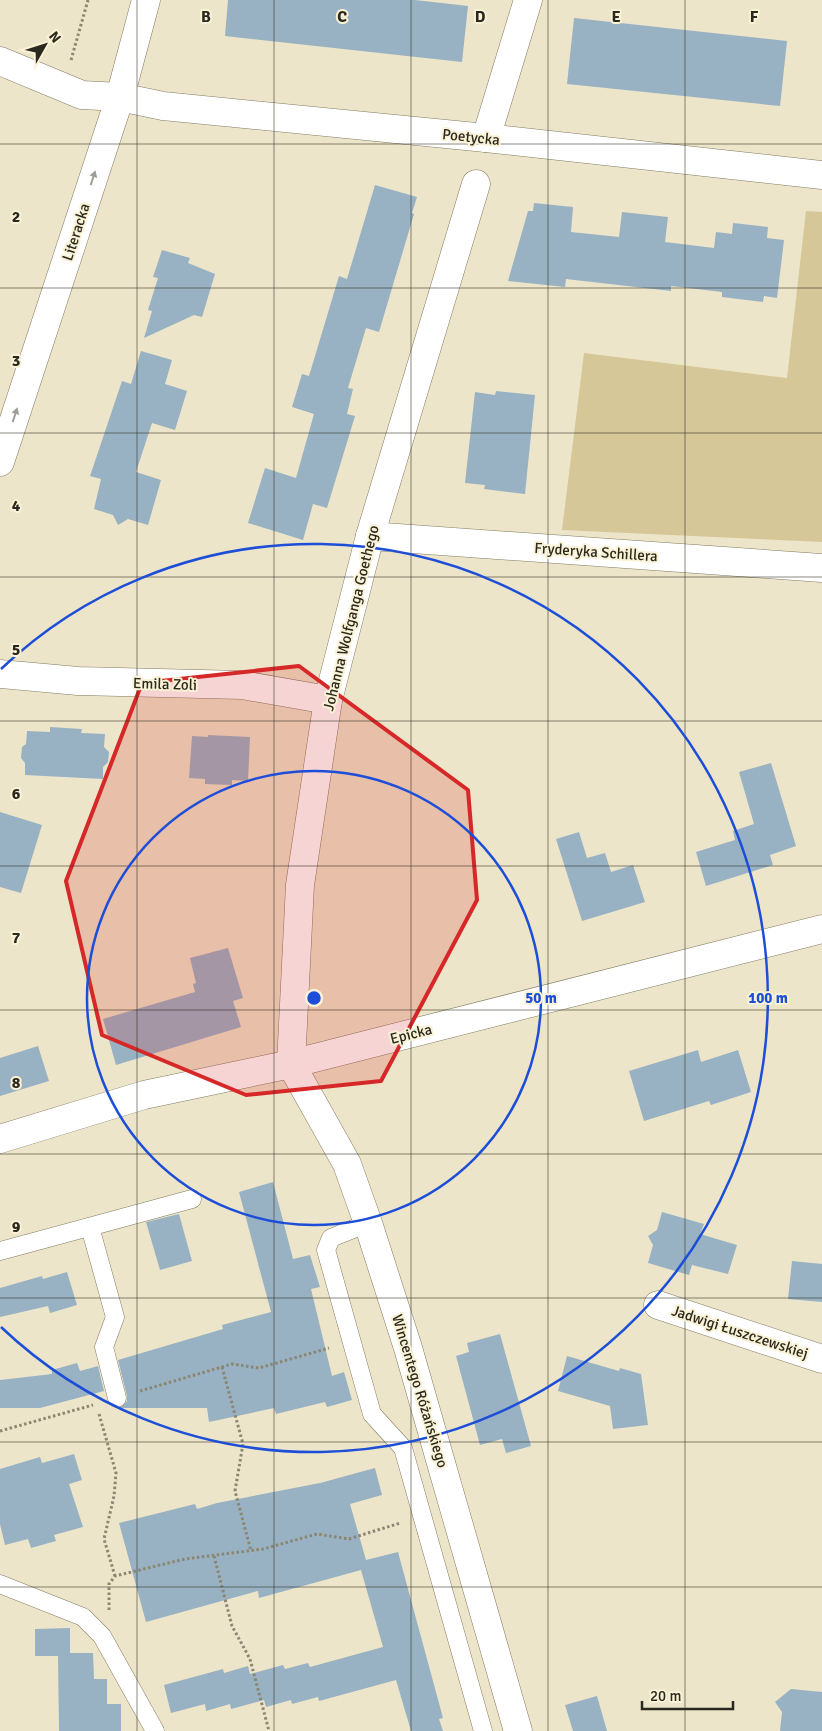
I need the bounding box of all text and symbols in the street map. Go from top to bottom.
text: B [201,7,211,27]
text: C [337,7,347,27]
text: D [475,7,486,27]
text: E [611,7,621,27]
text: F [750,7,759,27]
north arrow [20,20,70,70]
text: N [45,28,64,46]
street label: Poetycka [441,125,501,149]
one-way arrow [90,170,98,185]
street label: Literacka [58,201,94,263]
text: 2 [12,207,20,227]
text: 3 [12,351,20,371]
one-way arrow [12,408,19,423]
text: 4 [12,496,21,516]
street label: Johanna Wolfganga Goethego [319,523,383,713]
street label: Fryderyka Schillera [534,539,658,565]
text: 5 [12,640,20,660]
street label: Emila Zoli [133,674,197,694]
text: 6 [12,784,21,804]
text: 7 [12,928,21,948]
centre of rings [305,989,323,1007]
text: 50 m [525,989,557,1007]
text: 100 m [748,989,788,1007]
street label: Epicka [388,1020,434,1048]
text: 8 [12,1073,21,1093]
text: 9 [12,1217,21,1237]
street label: Jadwigi Łuszczewskiej [669,1301,811,1363]
street label: Wincentego Różańskiego [388,1312,452,1470]
scale bar [642,1678,733,1710]
text: 20 m [650,1687,681,1705]

